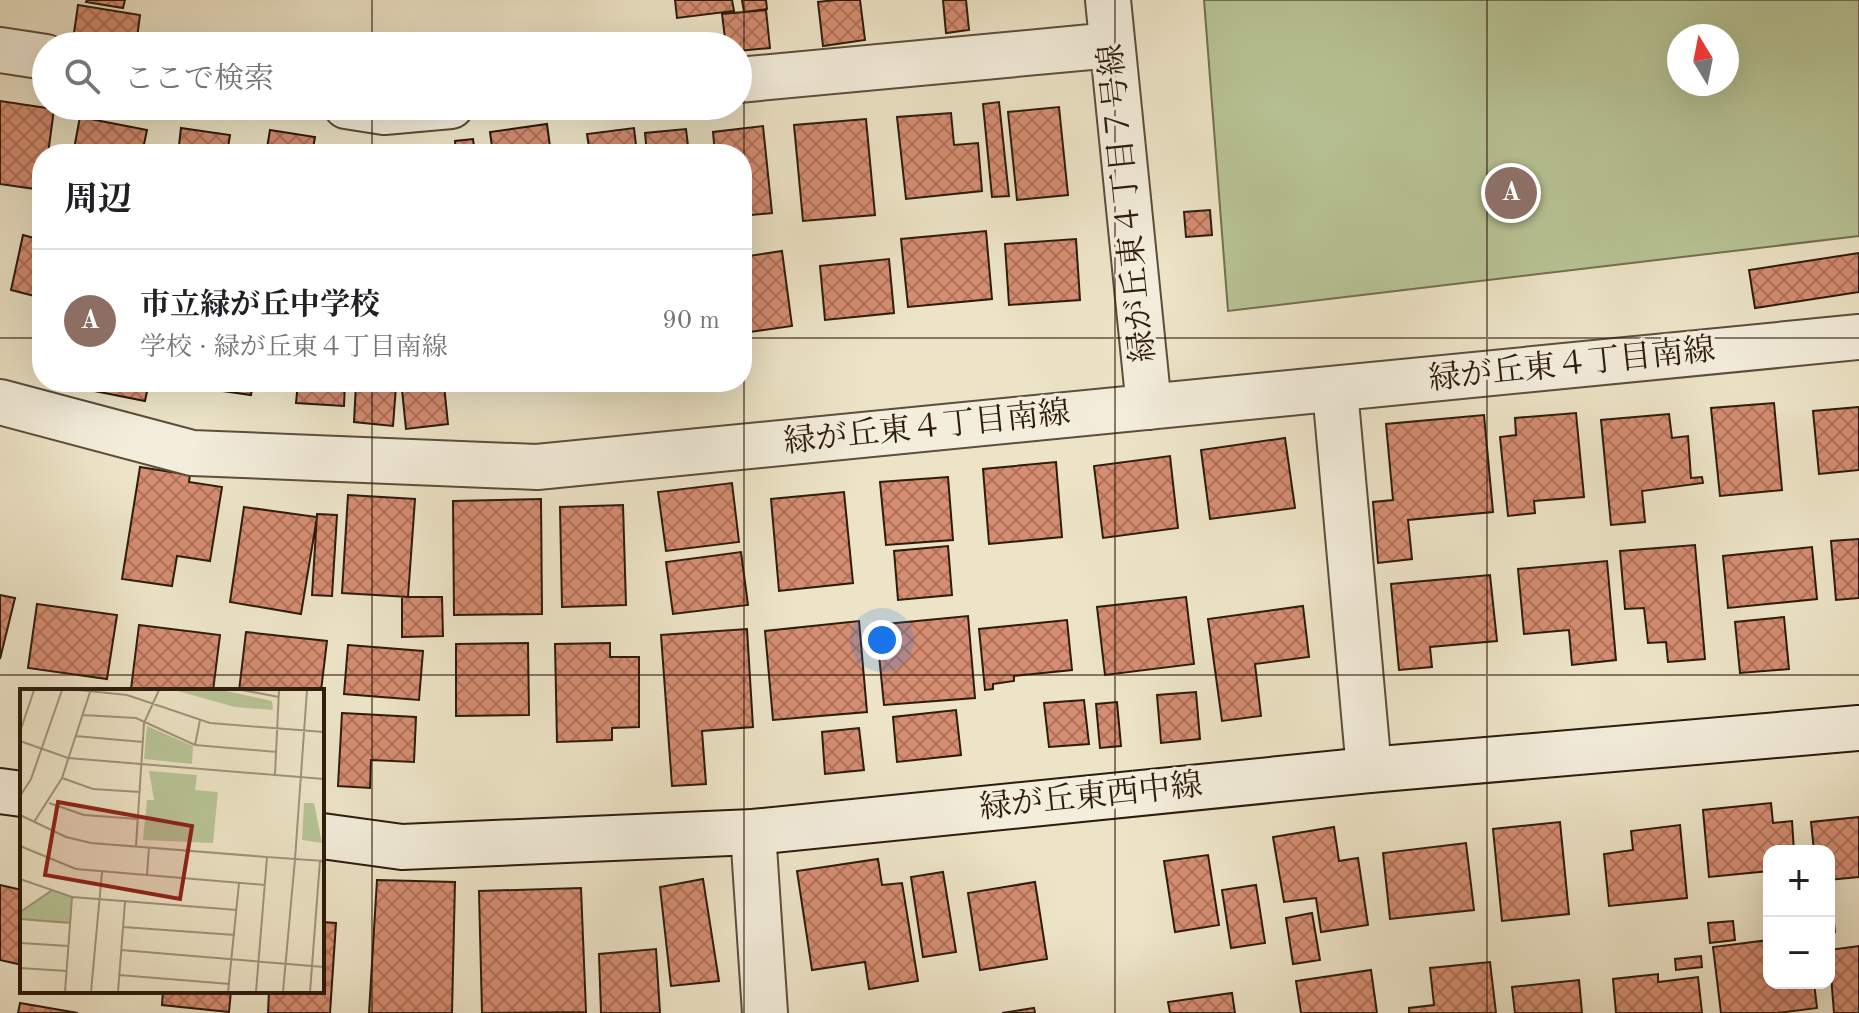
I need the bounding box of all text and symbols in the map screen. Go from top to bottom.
north arrow [1667,24,1739,96]
search box [32,32,752,120]
street label: 緑が丘東４丁目７号線 [1092,42,1162,364]
icon: search [60,54,104,98]
text: ここで検索 [124,65,274,95]
pin: A [1485,163,1537,223]
text: 周辺 [64,184,132,218]
text: 市立緑が丘中学校 [140,291,380,321]
text: A [80,308,100,334]
text: 90 m [662,308,720,334]
street label: 緑が丘東４丁目南線 [1427,331,1717,397]
text: 学校 · 緑が丘東４丁目南線 [140,335,448,361]
street label: 緑が丘東４丁目南線 [782,394,1072,460]
your location [862,620,902,660]
inset map [20,689,324,993]
street label: 緑が丘東西中線 [978,766,1204,826]
map controls [1763,845,1835,989]
button: + [1763,845,1835,917]
button: − [1763,917,1835,989]

